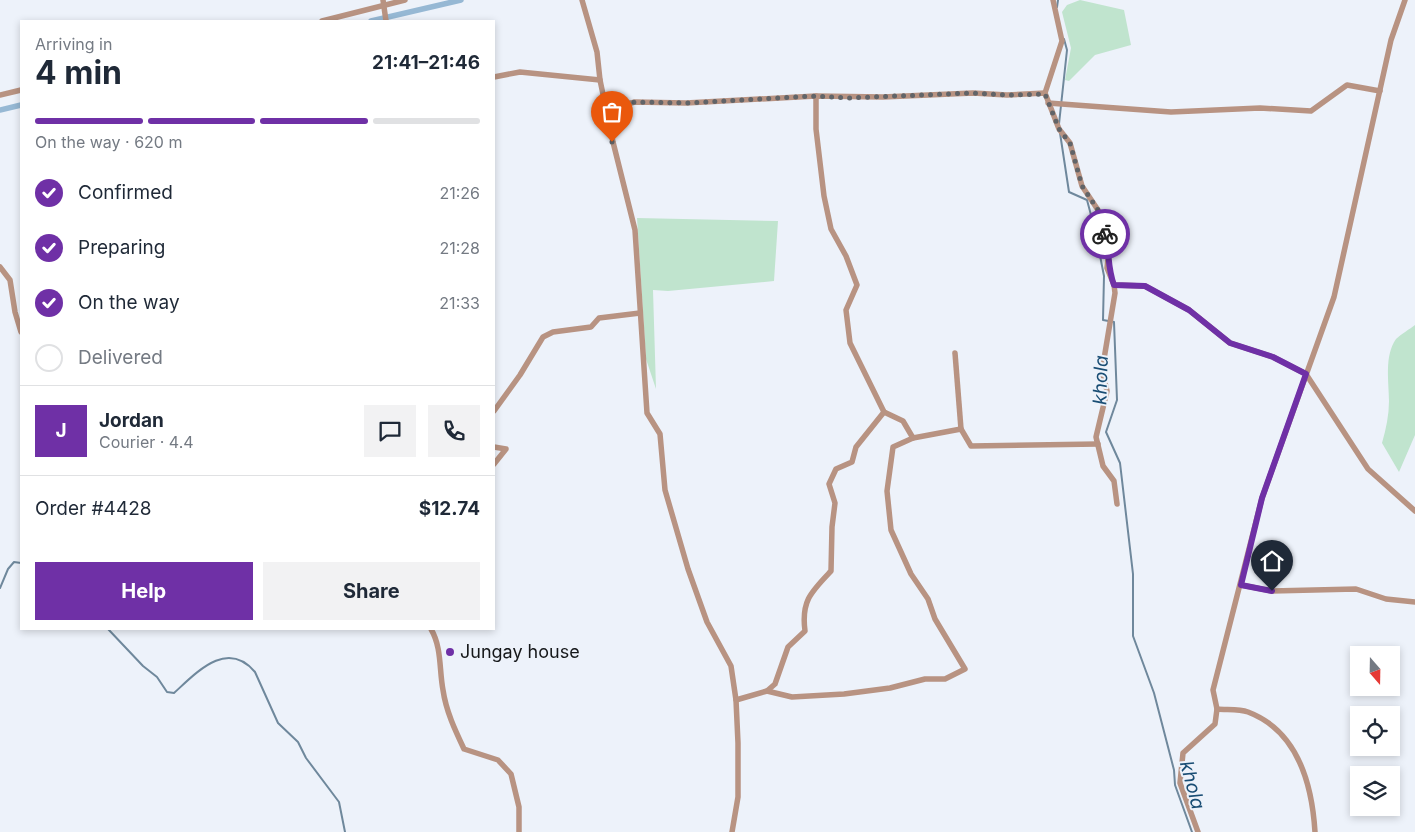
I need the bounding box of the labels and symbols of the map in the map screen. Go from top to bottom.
pin [591,91,633,142]
courier [1080,209,1130,259]
water label: khola [1088,355,1113,405]
pin [1251,540,1293,591]
place label: Jungay house [460,641,580,662]
marker: Jungay house [444,646,456,658]
north arrow [1350,646,1400,696]
water label: khola [1175,758,1210,812]

